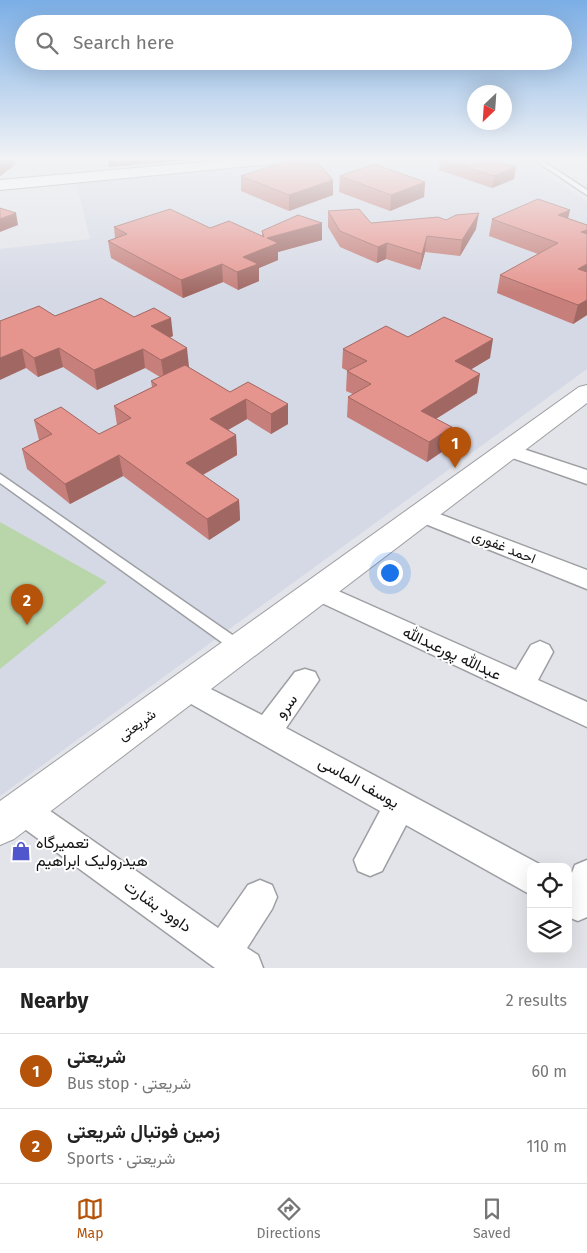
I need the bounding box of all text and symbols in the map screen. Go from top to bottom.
search box [15,15,572,70]
icon: search [33,29,61,57]
text: Search here [73,31,174,54]
north arrow [467,85,512,130]
pin: 1 [439,427,471,468]
street label: احمد غفوری [470,527,538,567]
your location [377,560,403,586]
pin: 2 [11,584,43,625]
street label: عبدالله پورعبدالله [399,622,504,686]
street label: سرو [271,690,302,723]
street label: شریعتی [115,706,159,744]
street label: یوسف الماسی [315,752,403,813]
place label: تعمیرگاه هیدرولیک ابراهیم [36,833,148,871]
shop icon: تعمیرگاه هیدرولیک ابراهیم [10,840,32,862]
map controls [527,863,572,953]
button: locate [527,863,572,908]
street label: داوود بشارت [120,876,195,937]
button: layers [527,908,572,953]
text: Nearby [20,988,88,1014]
text: 2 results [506,991,567,1010]
text: شریعتی [67,1045,126,1068]
text: 1 [32,1062,40,1081]
text: 60 m [532,1062,567,1081]
text: Bus stop · شریعتی [67,1074,191,1093]
text: زمین فوتبال شریعتی [67,1120,220,1143]
text: 2 [32,1137,40,1156]
text: 110 m [526,1137,567,1156]
text: Sports · شریعتی [67,1149,175,1168]
tab: Map [76,1195,104,1242]
tab: Directions [256,1195,321,1242]
tab: Saved [473,1195,511,1242]

